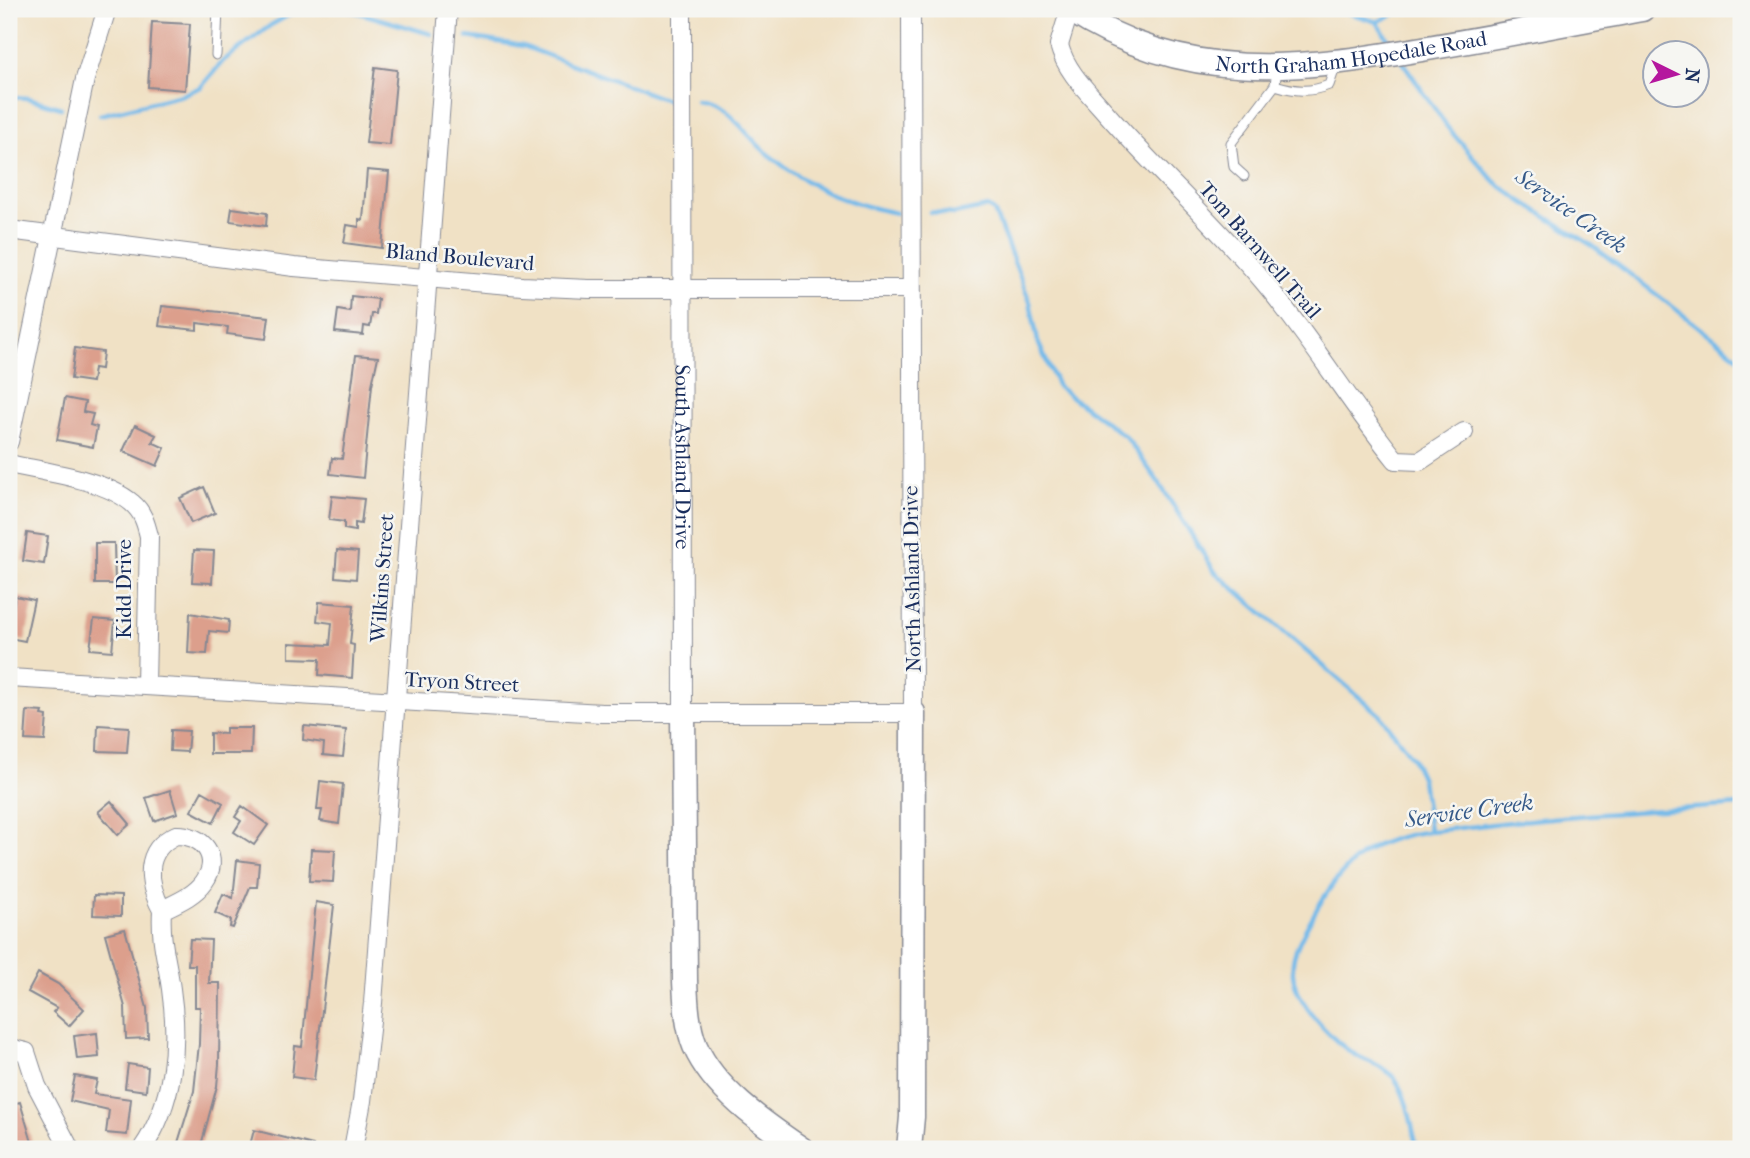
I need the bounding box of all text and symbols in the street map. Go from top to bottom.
street label: North Graham Hopedale Road [1214,26,1489,78]
north arrow [1642,38,1712,108]
text: N [1680,67,1704,84]
water label: Service Creek [1509,162,1632,259]
street label: Tom Barnwell Trail [1194,177,1326,324]
street label: Bland Boulevard [385,239,536,276]
street label: South Ashland Drive [671,364,695,550]
street label: North Ashland Drive [898,485,926,673]
street label: Wilkins Street [365,512,399,644]
street label: Kidd Drive [112,539,136,639]
street label: Tryon Street [404,667,521,697]
water label: Service Creek [1402,789,1535,834]

